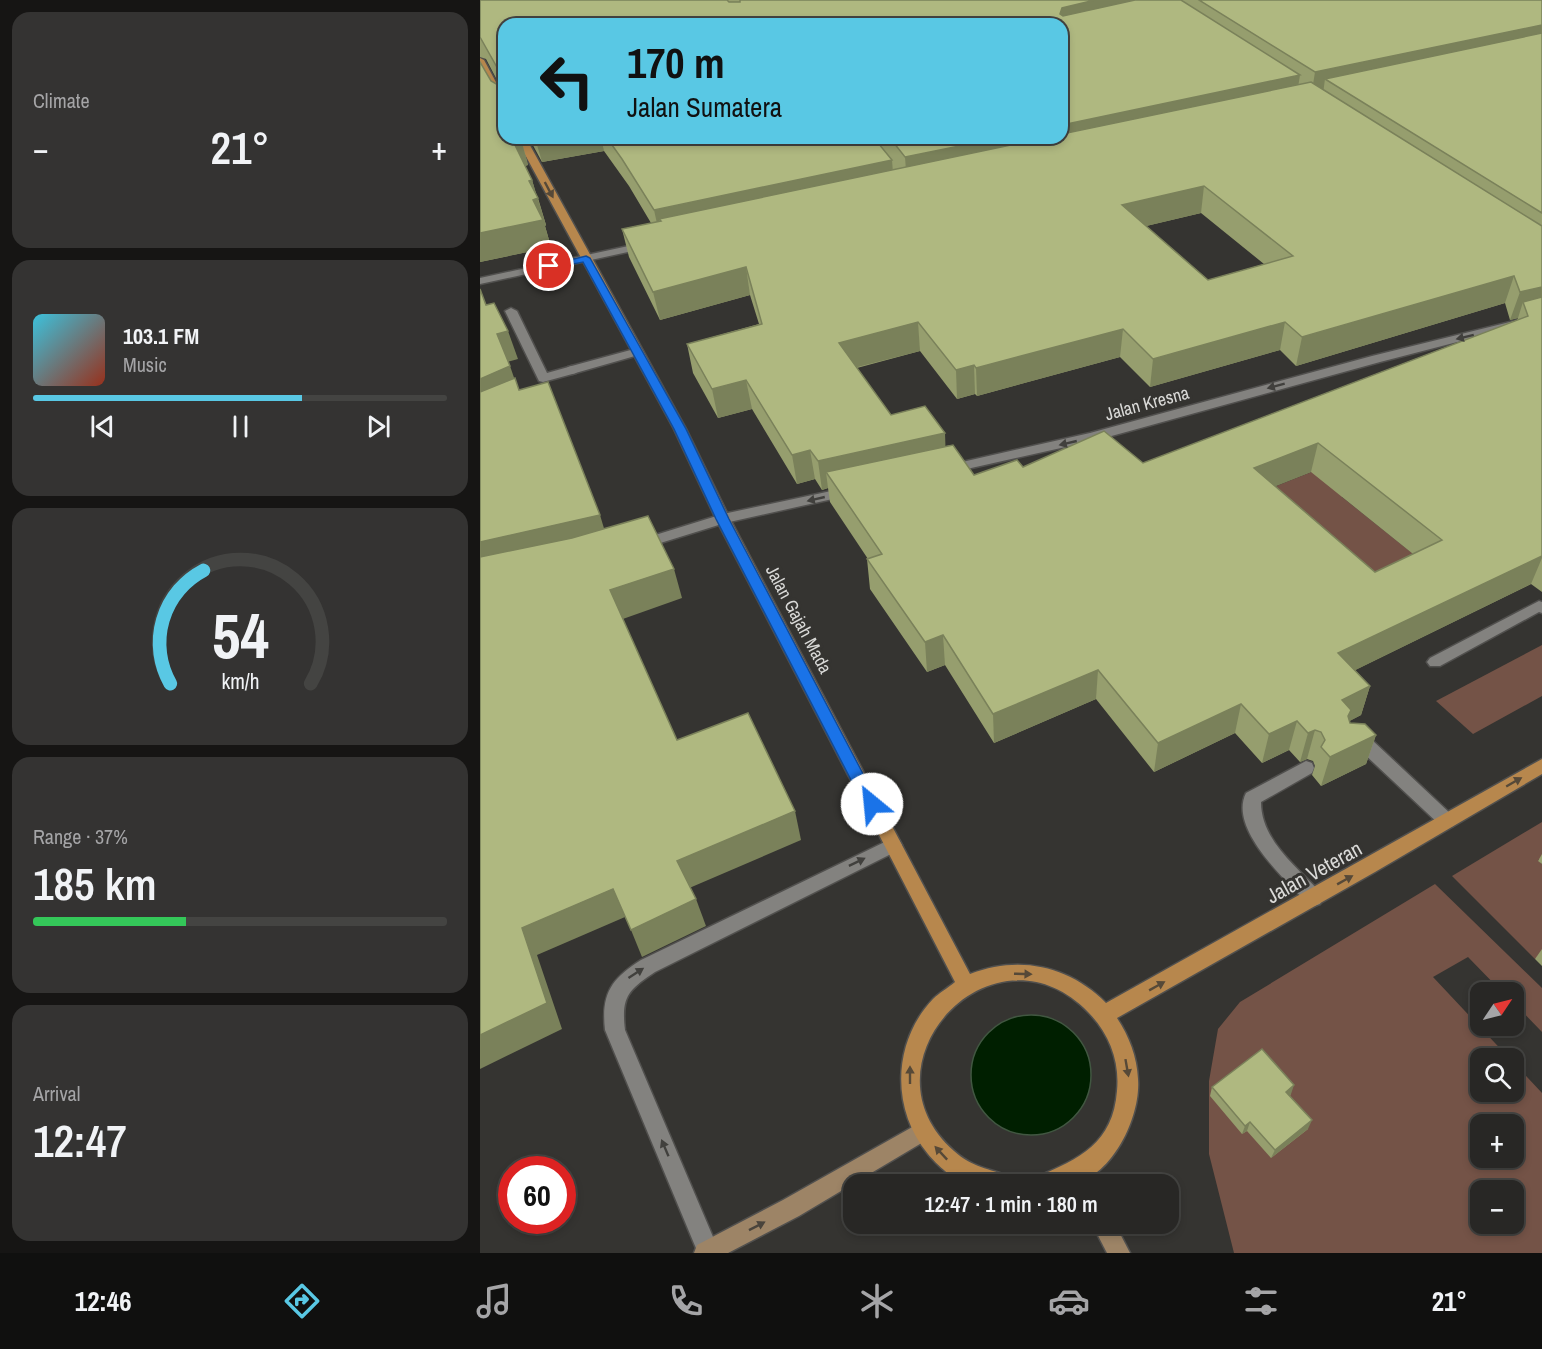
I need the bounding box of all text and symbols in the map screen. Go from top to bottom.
text: 170 m [627,35,725,91]
icon: left [528,42,606,120]
text: Climate [33,87,90,114]
text: Jalan Sumatera [627,89,782,125]
text: 21° [210,117,270,178]
text: − [33,126,49,170]
text: + [431,126,447,170]
one-way arrow [544,181,554,198]
pin [523,240,574,291]
icon: arrive [532,249,565,282]
text: 103.1 FM [123,321,199,351]
one-way arrow [1456,332,1474,342]
text: Music [123,351,167,378]
street label: Jalan Kresna [1102,380,1192,426]
one-way arrow [1267,382,1286,392]
icon: previous [86,410,119,443]
icon: pause [224,410,257,443]
icon: next [362,410,395,443]
one-way arrow [1059,438,1077,448]
one-way arrow [807,494,825,504]
street label: Jalan Gajah Mada [760,560,838,678]
text: 54 [212,593,268,677]
text: km/h [221,667,259,696]
position arrow [840,772,904,836]
one-way arrow [1506,777,1522,788]
text: Range · 37% [33,823,128,850]
street label: Jalan Veteran [1261,834,1367,910]
text: 185 km [33,853,157,914]
one-way arrow [848,858,866,868]
one-way arrow [1337,875,1354,885]
one-way arrow [628,968,645,979]
one-way arrow [1014,969,1033,979]
one-way arrow [1148,981,1165,991]
north arrow [1470,982,1524,1036]
map controls [1470,982,1524,1234]
button: search [1470,1048,1524,1102]
one-way arrow [1123,1058,1132,1077]
one-way arrow [905,1065,915,1084]
text: Arrival [33,1080,80,1107]
text: 12:47 [33,1110,127,1171]
button: + [1470,1114,1524,1168]
one-way arrow [660,1139,670,1157]
one-way arrow [935,1146,949,1160]
speed limit sign: 60 [498,1156,576,1234]
button: − [1470,1180,1524,1234]
text: 12:47 · 1 min · 180 m [924,1189,1098,1219]
one-way arrow [749,1221,766,1231]
icon: directions [281,1280,323,1322]
icon: music [473,1280,515,1322]
icon: phone [665,1280,707,1322]
icon: climate [856,1280,898,1322]
icon: car [1048,1280,1090,1322]
icon: filters [1240,1280,1282,1322]
text: 12:46 [75,1283,131,1319]
text: 21° [1432,1283,1467,1319]

